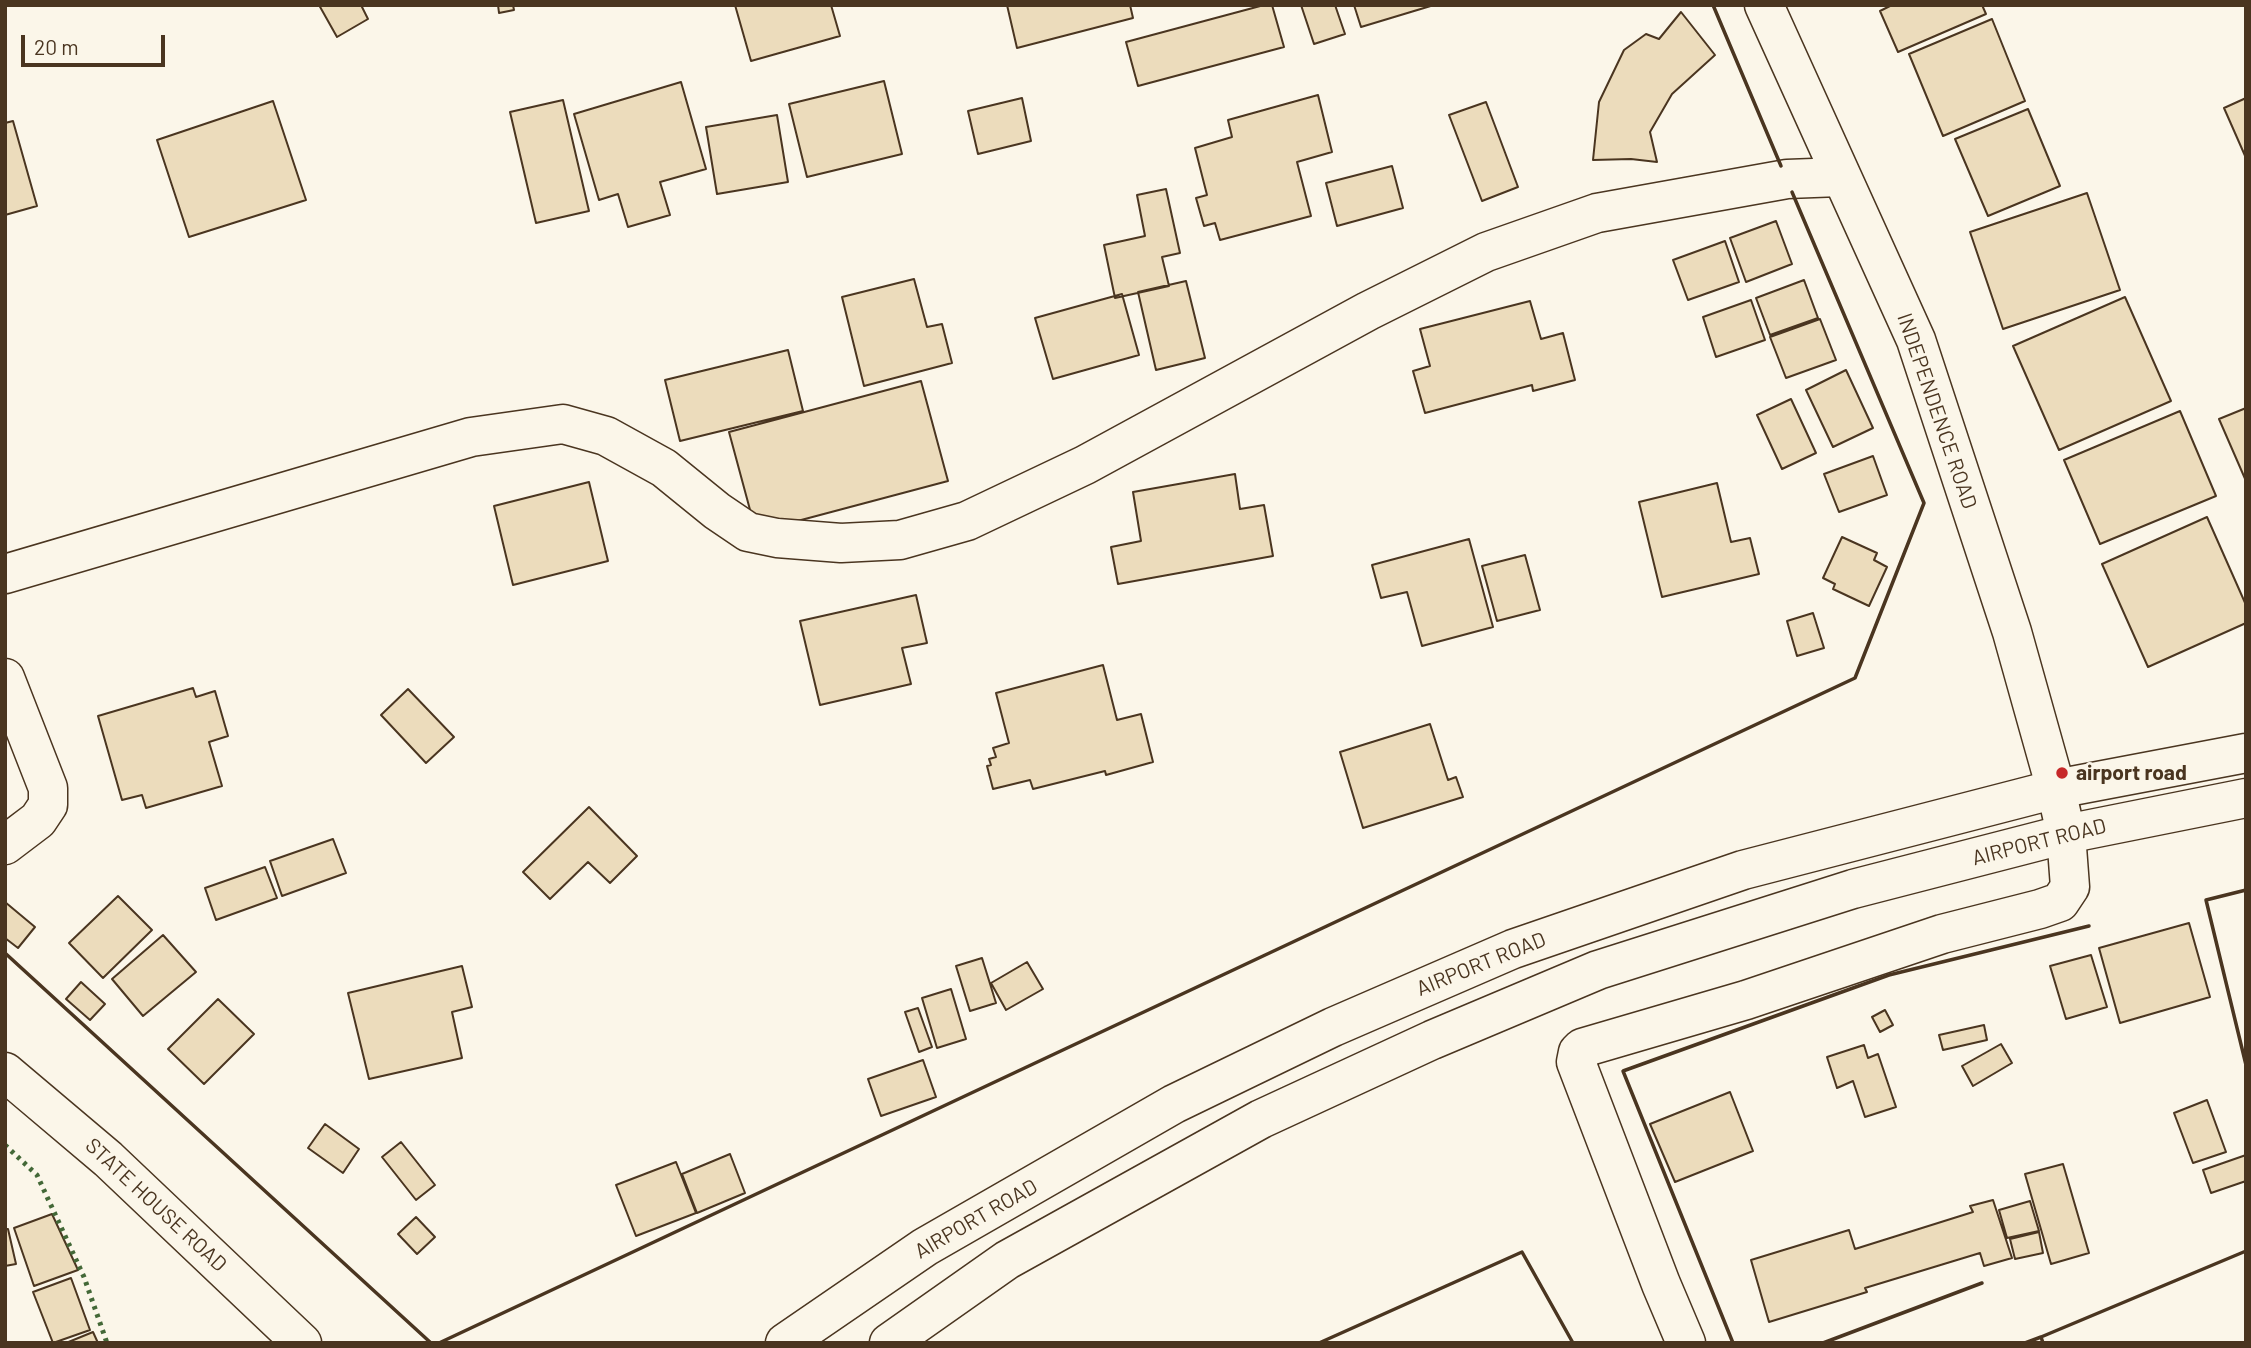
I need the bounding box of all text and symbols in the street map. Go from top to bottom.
scale bar [24,21,168,65]
text: 20 m [34,34,79,59]
street label: INDEPENDENCE ROAD [1892,310,1982,512]
place label: airport road [2076,760,2187,786]
marker: airport road [2054,765,2070,781]
street label: AIRPORT ROAD [1969,813,2109,871]
street label: AIRPORT ROAD [1413,927,1549,1001]
street label: STATE HOUSE ROAD [80,1133,232,1277]
street label: AIRPORT ROAD [910,1174,1042,1264]

